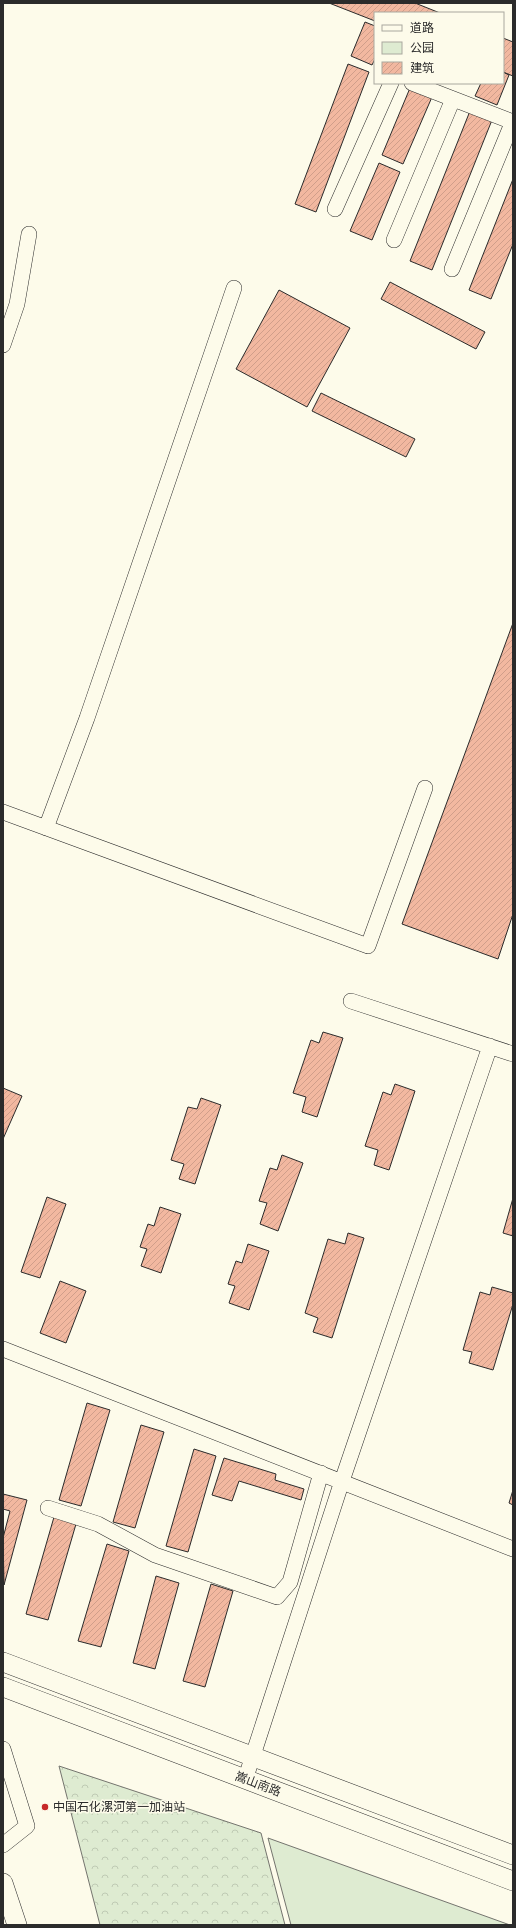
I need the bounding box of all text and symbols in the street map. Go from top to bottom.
legend [374,12,504,84]
text: 道路 [410,21,434,34]
text: 公园 [410,42,434,54]
text: 建筑 [410,61,434,74]
street label: 嵩山南路 [233,1769,283,1798]
place label: 中国石化漯河第一加油站 [53,1800,185,1813]
marker: 中国石化漯河第一加油站 [40,1802,50,1812]

